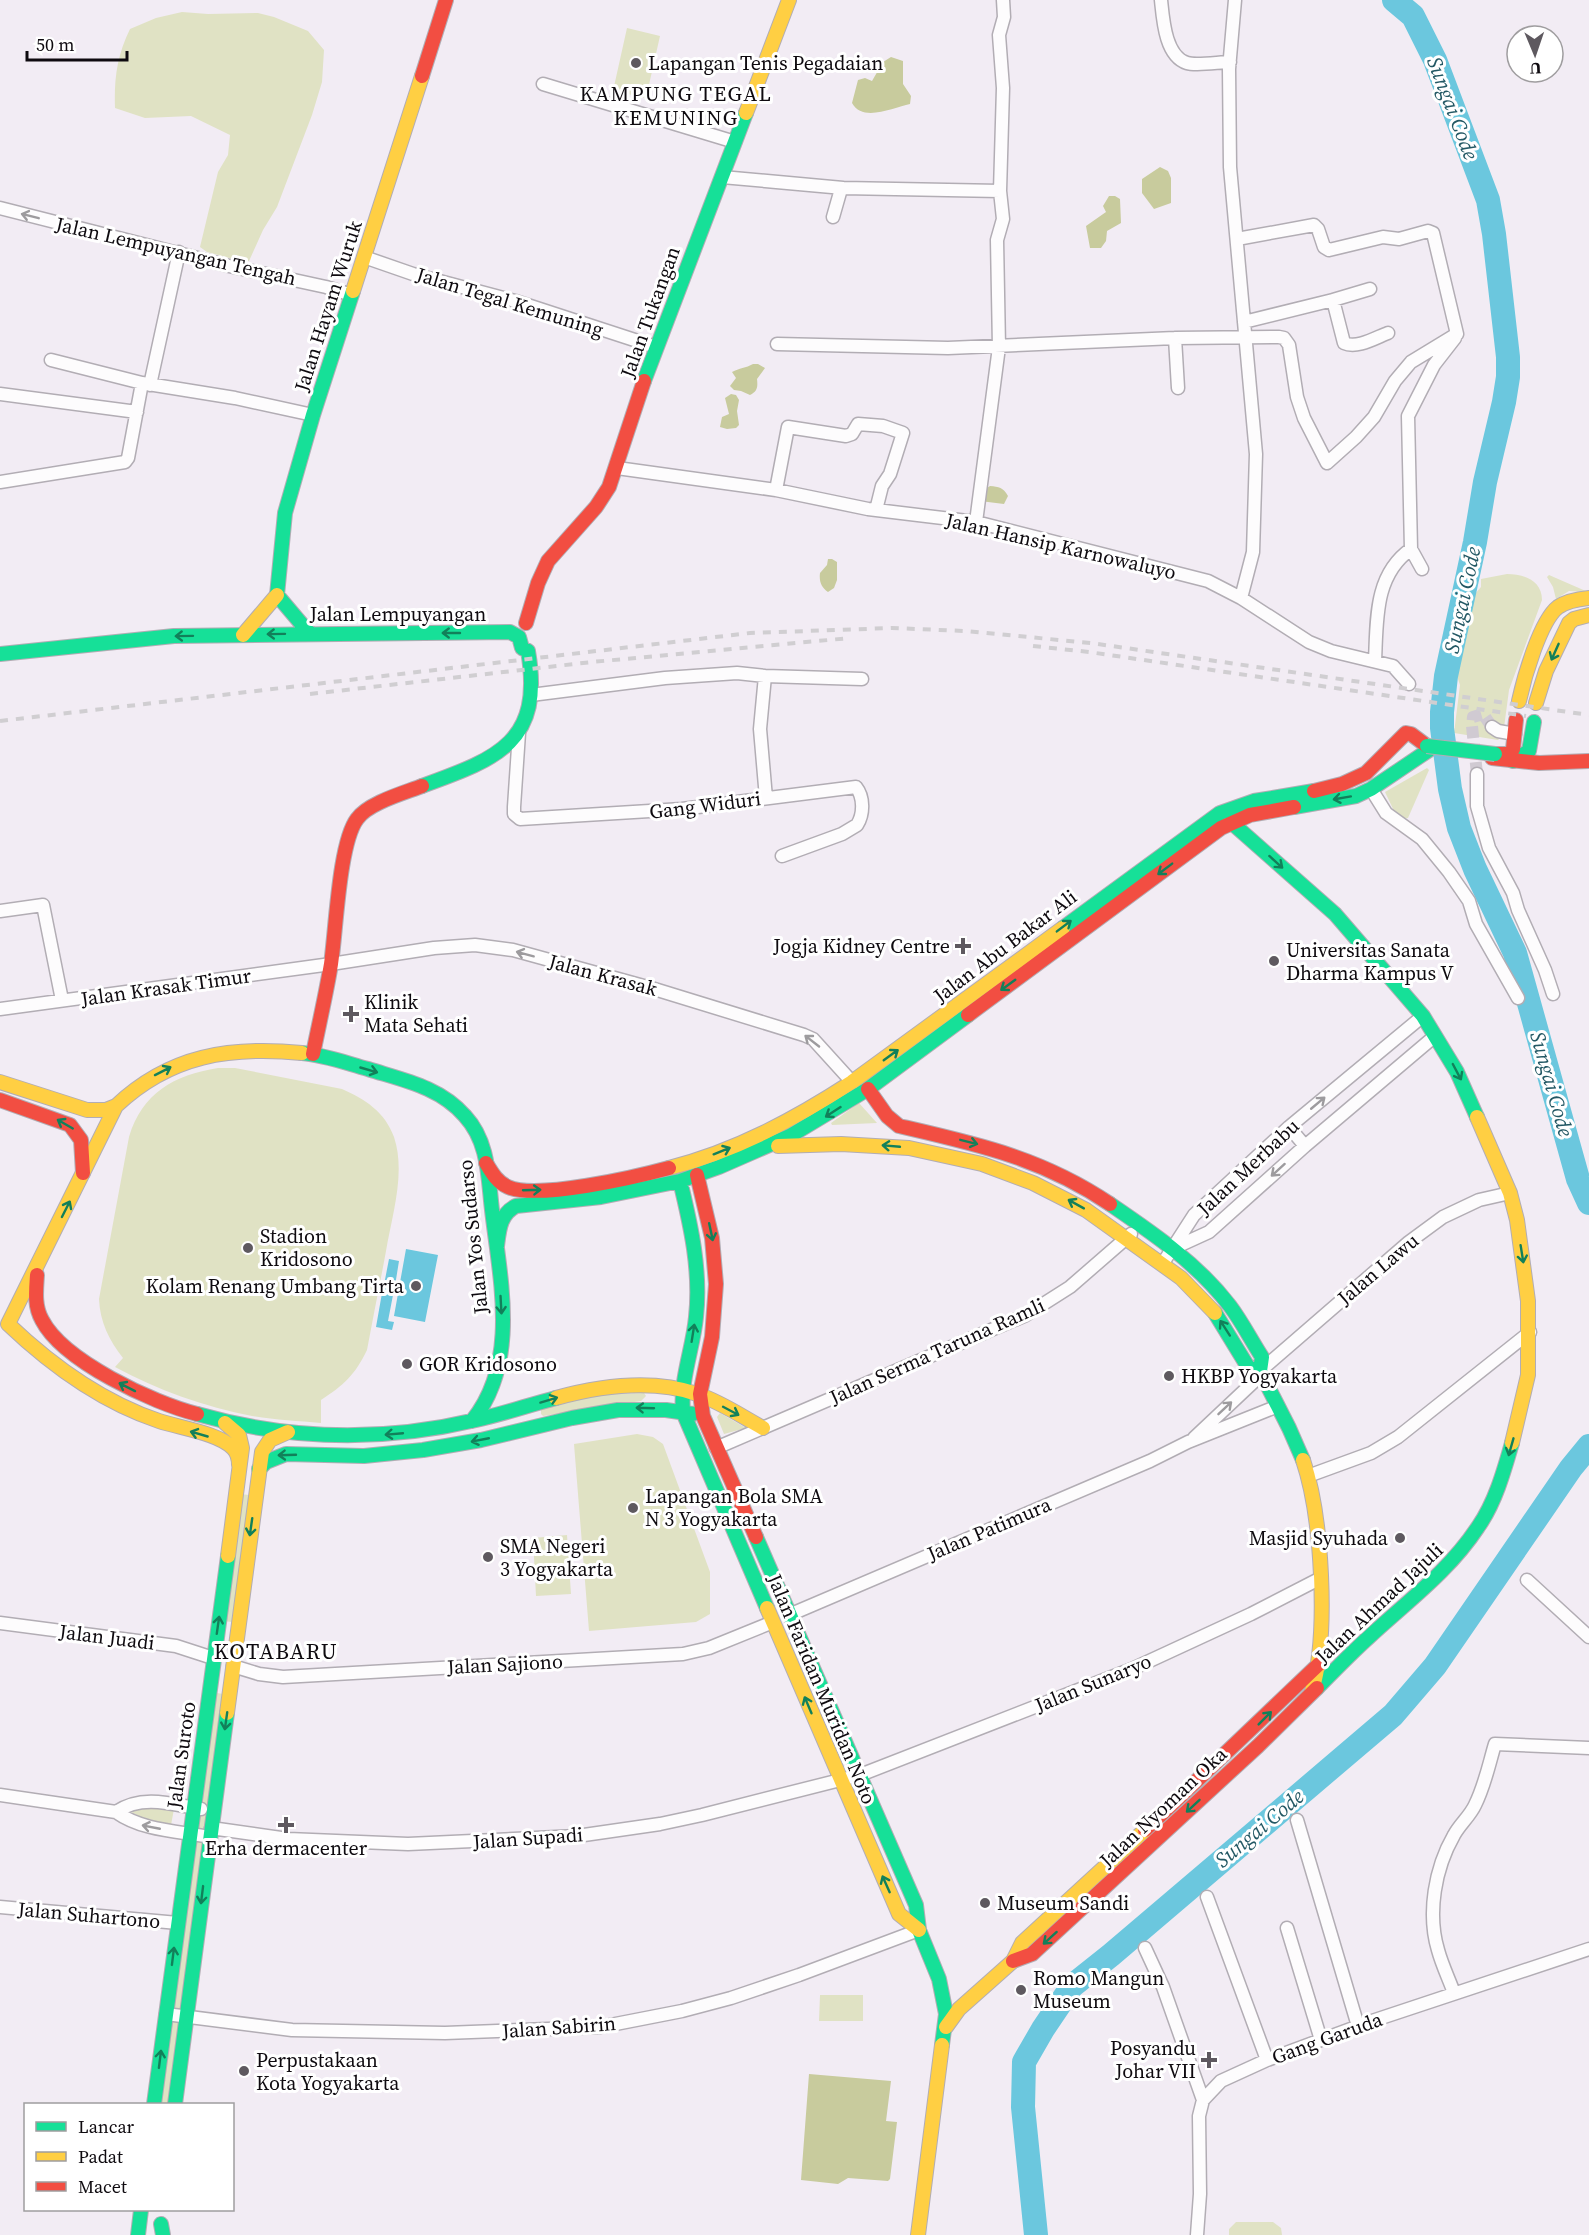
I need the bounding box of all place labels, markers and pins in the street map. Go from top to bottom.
place label: Lapangan Tenis Pegadaian [648,49,883,77]
marker: Lapangan Tenis Pegadaian [629,56,643,70]
place label: Jogja Kidney Centre [772,932,950,960]
place label: Universitas Sanata Dharma Kampus V [1286,936,1454,987]
marker: Jogja Kidney Centre [954,937,972,955]
marker: Universitas Sanata Dharma Kampus V [1267,954,1281,968]
place label: Klinik Mata Sehati [364,988,468,1039]
marker: Klinik Mata Sehati [342,1005,360,1023]
place label: Stadion Kridosono [260,1222,353,1273]
marker: Stadion Kridosono [241,1241,255,1255]
place label: Kolam Renang Umbang Tirta [146,1272,405,1300]
marker: Kolam Renang Umbang Tirta [409,1279,423,1293]
place label: GOR Kridosono [419,1350,557,1378]
marker: GOR Kridosono [400,1357,414,1371]
place label: HKBP Yogyakarta [1181,1362,1338,1390]
marker: HKBP Yogyakarta [1162,1369,1176,1383]
place label: Lapangan Bola SMA N 3 Yogyakarta [645,1482,823,1533]
marker: Lapangan Bola SMA N 3 Yogyakarta [626,1501,640,1515]
place label: Masjid Syuhada [1249,1524,1389,1552]
marker: Masjid Syuhada [1393,1531,1407,1545]
place label: SMA Negeri 3 Yogyakarta [500,1532,614,1583]
marker: SMA Negeri 3 Yogyakarta [481,1550,495,1564]
marker: Erha dermacenter [277,1816,295,1834]
place label: Erha dermacenter [205,1834,368,1862]
place label: Museum Sandi [997,1889,1129,1917]
marker: Museum Sandi [978,1896,992,1910]
place label: Romo Mangun Museum [1033,1964,1164,2015]
marker: Romo Mangun Museum [1014,1983,1028,1997]
place label: Posyandu Johar VII [1110,2034,1196,2085]
place label: Perpustakaan Kota Yogyakarta [256,2046,400,2097]
marker: Posyandu Johar VII [1200,2051,1218,2069]
marker: Perpustakaan Kota Yogyakarta [237,2064,251,2078]

